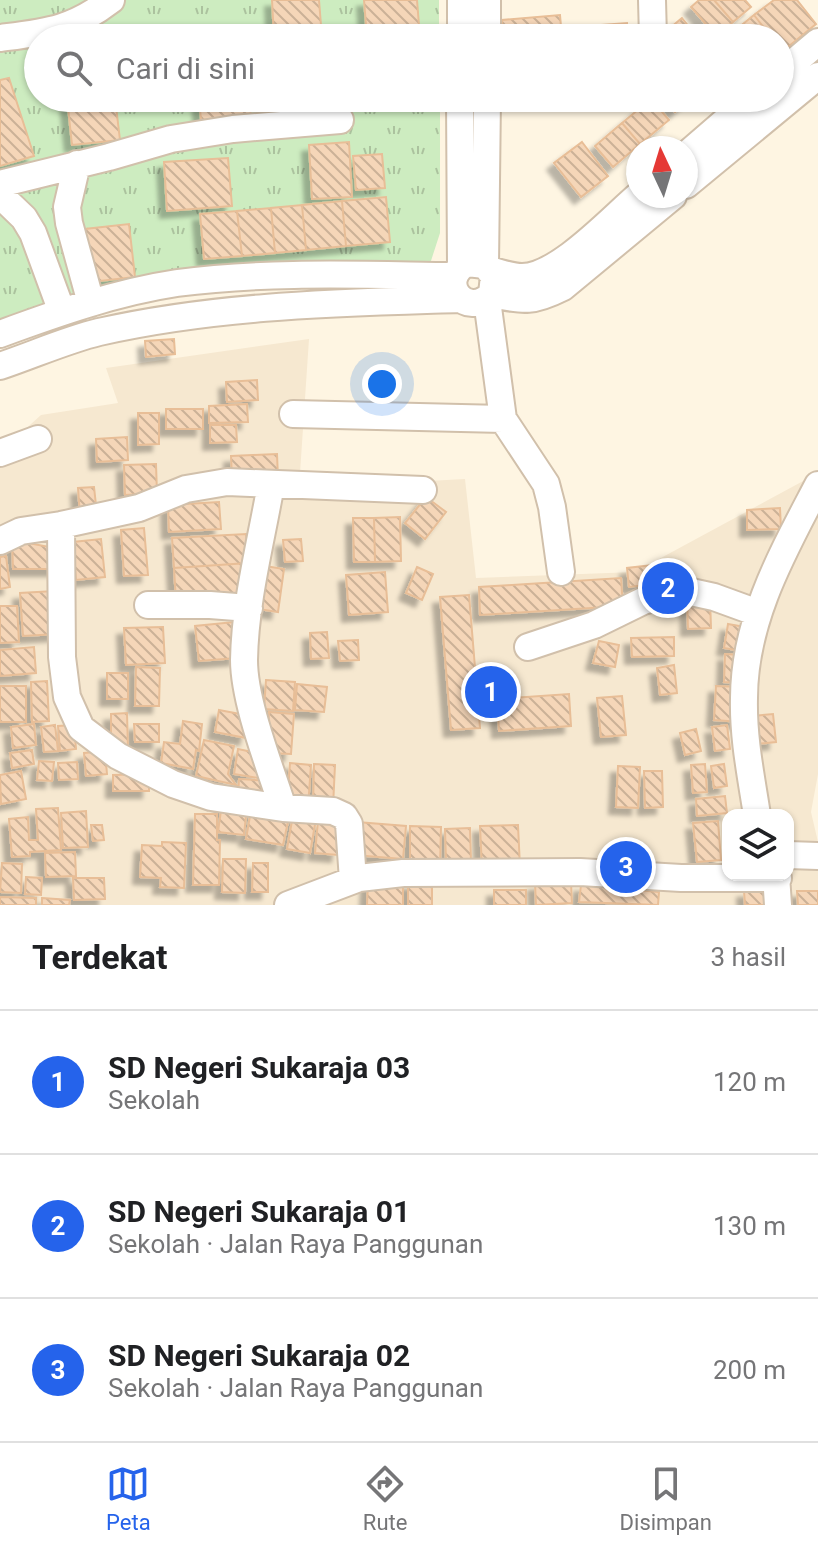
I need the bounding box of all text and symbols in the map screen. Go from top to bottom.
search box [24,24,794,112]
icon: search [52,46,96,90]
text: Cari di sini [116,51,255,86]
north arrow [626,136,698,208]
your location [362,364,402,404]
pin: 2 [642,558,694,618]
pin: 1 [465,662,517,722]
map controls [722,809,794,881]
button: layers [722,809,794,881]
pin: 3 [600,837,652,897]
text: Terdekat [32,937,167,977]
text: 3 hasil [710,942,786,972]
text: SD Negeri Sukaraja 03 [108,1050,410,1085]
text: 1 [51,1067,65,1097]
text: 120 m [713,1067,786,1097]
text: Sekolah [108,1085,200,1115]
text: SD Negeri Sukaraja 01 [108,1194,410,1229]
text: 2 [51,1211,65,1241]
text: 130 m [713,1211,786,1241]
text: Sekolah · Jalan Raya Panggunan [108,1229,483,1259]
text: SD Negeri Sukaraja 02 [108,1338,410,1373]
text: 3 [51,1355,65,1385]
text: 200 m [713,1355,786,1385]
text: Sekolah · Jalan Raya Panggunan [108,1373,483,1403]
tab: Peta [106,1462,151,1535]
tab: Rute [363,1462,407,1535]
tab: Disimpan [620,1462,712,1535]

